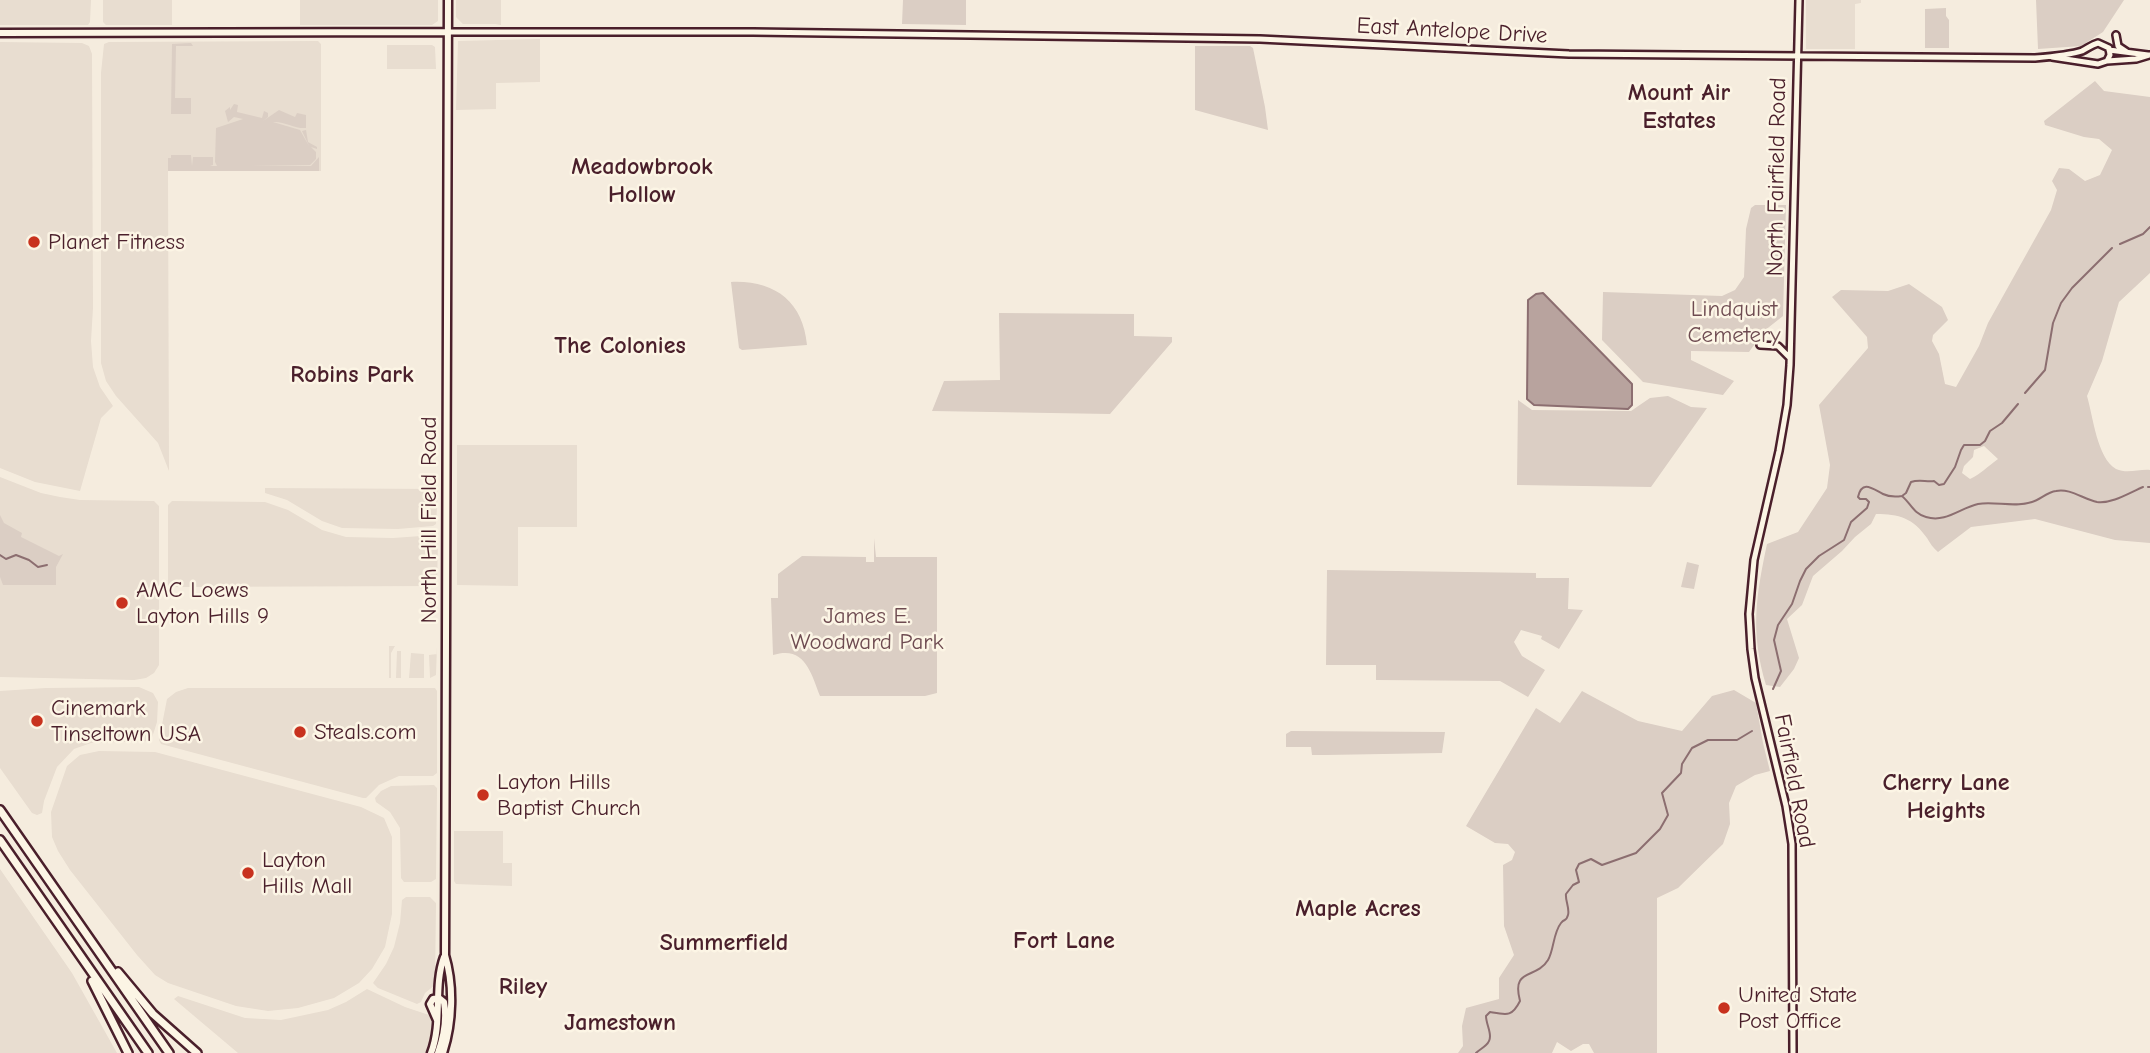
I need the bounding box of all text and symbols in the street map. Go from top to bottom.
street label: East Antelope Drive [1356,12,1548,50]
street label: North Fairfield Road [1761,77,1793,277]
district label: Mount Air Estates [1628,79,1730,135]
district label: Meadowbrook Hollow [571,153,713,209]
place label: Planet Fitness [48,228,185,256]
marker: Planet Fitness [26,234,42,250]
park label: Lindquist Cemetery [1687,295,1781,349]
district label: The Colonies [554,332,686,360]
district label: Robins Park [290,361,414,389]
street label: North Hill Field Road [415,416,443,624]
place label: AMC Loews Layton Hills 9 [136,576,269,630]
marker: AMC Loews Layton Hills 9 [114,595,130,611]
park label: James E. Woodward Park [790,602,944,656]
place label: Cinemark Tinseltown USA [51,694,201,748]
street label: Fairfield Road [1767,712,1821,850]
marker: Cinemark Tinseltown USA [29,713,45,729]
place label: Steals.com [314,718,416,746]
marker: Steals.com [292,724,308,740]
place label: Layton Hills Baptist Church [497,768,641,822]
district label: Cherry Lane Heights [1882,769,2010,825]
marker: Layton Hills Baptist Church [475,787,491,803]
place label: Layton Hills Mall [262,846,352,900]
marker: Layton Hills Mall [240,865,256,881]
district label: Maple Acres [1295,895,1421,923]
district label: Fort Lane [1013,927,1115,955]
district label: Summerfield [660,929,788,957]
district label: Riley [499,973,547,1001]
place label: United State Post Office [1738,981,1857,1035]
marker: United State Post Office [1716,1000,1732,1016]
district label: Jamestown [564,1009,676,1037]

